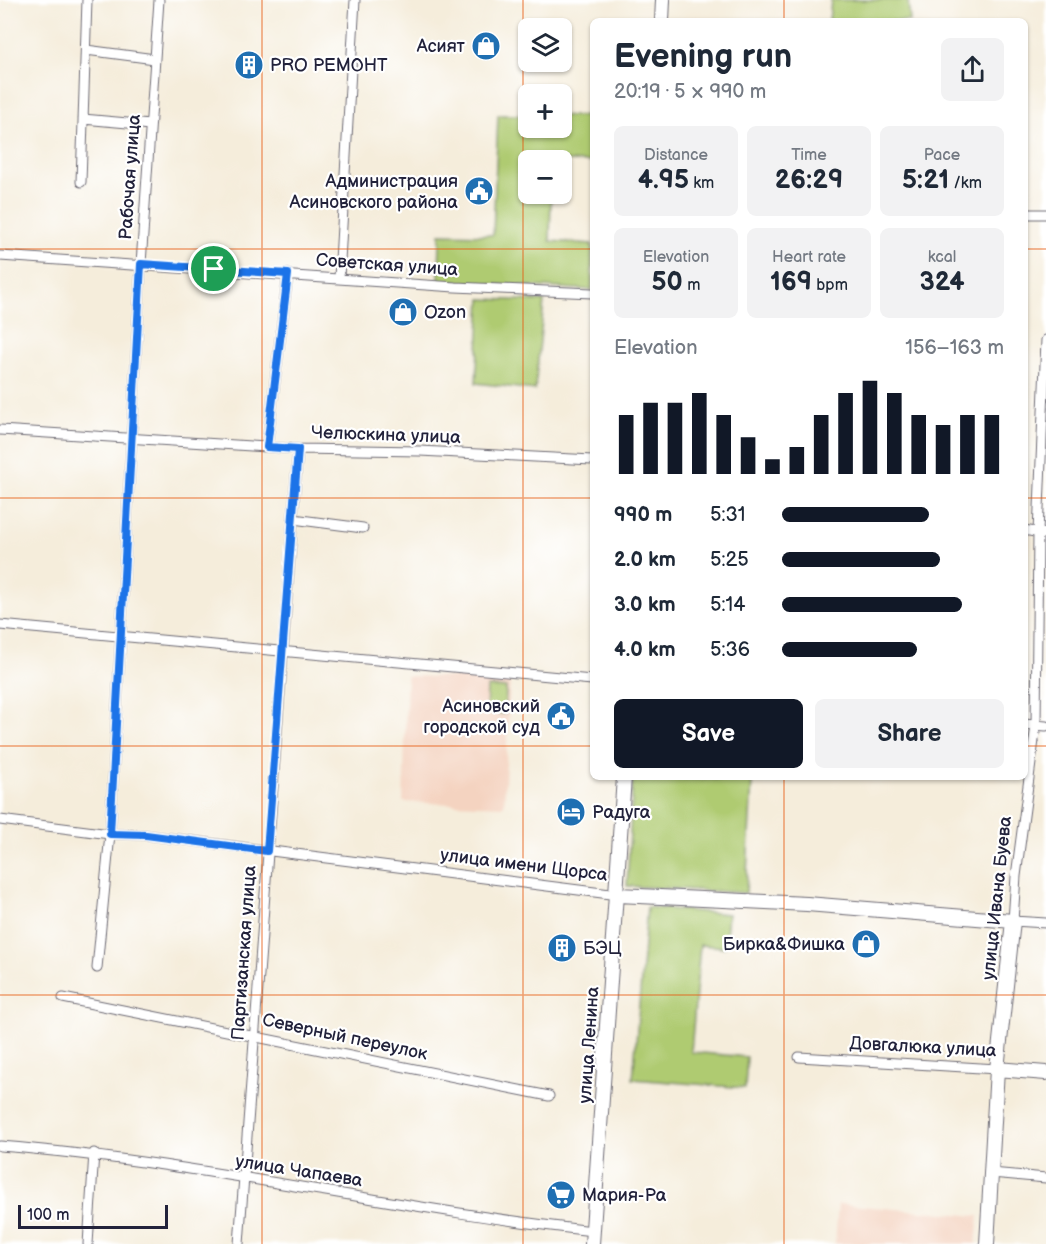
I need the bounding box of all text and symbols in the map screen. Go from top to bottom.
map controls [518,18,572,204]
button: layers [518,18,572,72]
shop icon: Асият [470,30,502,62]
place label: Асият [416,36,466,57]
text: Evening run [614,37,792,77]
button: share [941,38,1004,101]
building icon: PRO РЕМОНТ [233,49,265,81]
place label: PRO РЕМОНТ [270,55,388,76]
text: 20:19 · 5 × 990 m [614,80,766,104]
button: + [518,84,572,138]
street label: Рабочая улица [115,113,145,241]
text: Distance [644,146,708,165]
text: Time [791,146,827,165]
text: Pace [924,146,960,165]
button: − [518,150,572,204]
text: 4.95 [638,165,689,196]
text: 26:29 [775,165,843,196]
text: 5:21 [902,165,949,196]
place label: Администрация Асиновского района [289,171,458,213]
text: km [689,174,714,193]
text: /km [949,174,982,193]
public building icon: Администрация Асиновского района [463,175,495,207]
pin [188,243,239,294]
text: Elevation [643,248,709,267]
text: Heart rate [772,248,846,267]
text: kcal [928,248,956,267]
street label: Советская улица [315,250,459,280]
icon: arrive [197,252,230,285]
text: 50 [652,267,683,298]
text: 169 [770,267,812,298]
text: 324 [919,267,965,298]
text: m [683,276,700,295]
text: bpm [812,276,848,295]
shop icon: Ozon [387,296,419,328]
place label: Ozon [424,302,466,323]
text: Elevation [614,336,697,360]
text: 156–163 m [905,336,1004,360]
street label: Челюскина улица [311,422,461,448]
text: 990 m [614,503,672,527]
text: 5:31 [710,503,746,527]
text: 2.0 km [614,548,676,572]
text: 5:25 [710,548,749,572]
text: 3.0 km [614,593,675,617]
text: 5:14 [710,593,745,617]
text: 4.0 km [614,638,676,662]
text: 5:36 [710,638,750,662]
place label: Асиновский городской суд [423,696,540,738]
button: Save [614,699,803,768]
button: Share [815,699,1004,768]
public building icon: Асиновский городской суд [545,700,577,732]
hotel icon: Радуга [555,796,587,828]
place label: Радуга [592,802,651,823]
street label: улица Ивана Буева [978,815,1016,981]
street label: улица имени Щорса [439,844,609,886]
street label: Партизанская улица [227,865,261,1041]
shop icon: Бирка&Фишка [850,928,882,960]
building icon: БЭЦ [546,932,578,964]
place label: Бирка&Фишка [723,934,845,955]
place label: БЭЦ [583,938,622,959]
street label: улица Ленина [574,985,604,1104]
street label: Северный переулок [261,1009,430,1065]
street label: Довгалюка улица [849,1033,997,1061]
street label: улица Чапаева [234,1151,364,1191]
supermarket icon: Мария-Ра [545,1179,577,1211]
place label: Мария-Ра [582,1185,667,1206]
scale bar [18,1202,168,1230]
text: 100 m [27,1206,70,1225]

